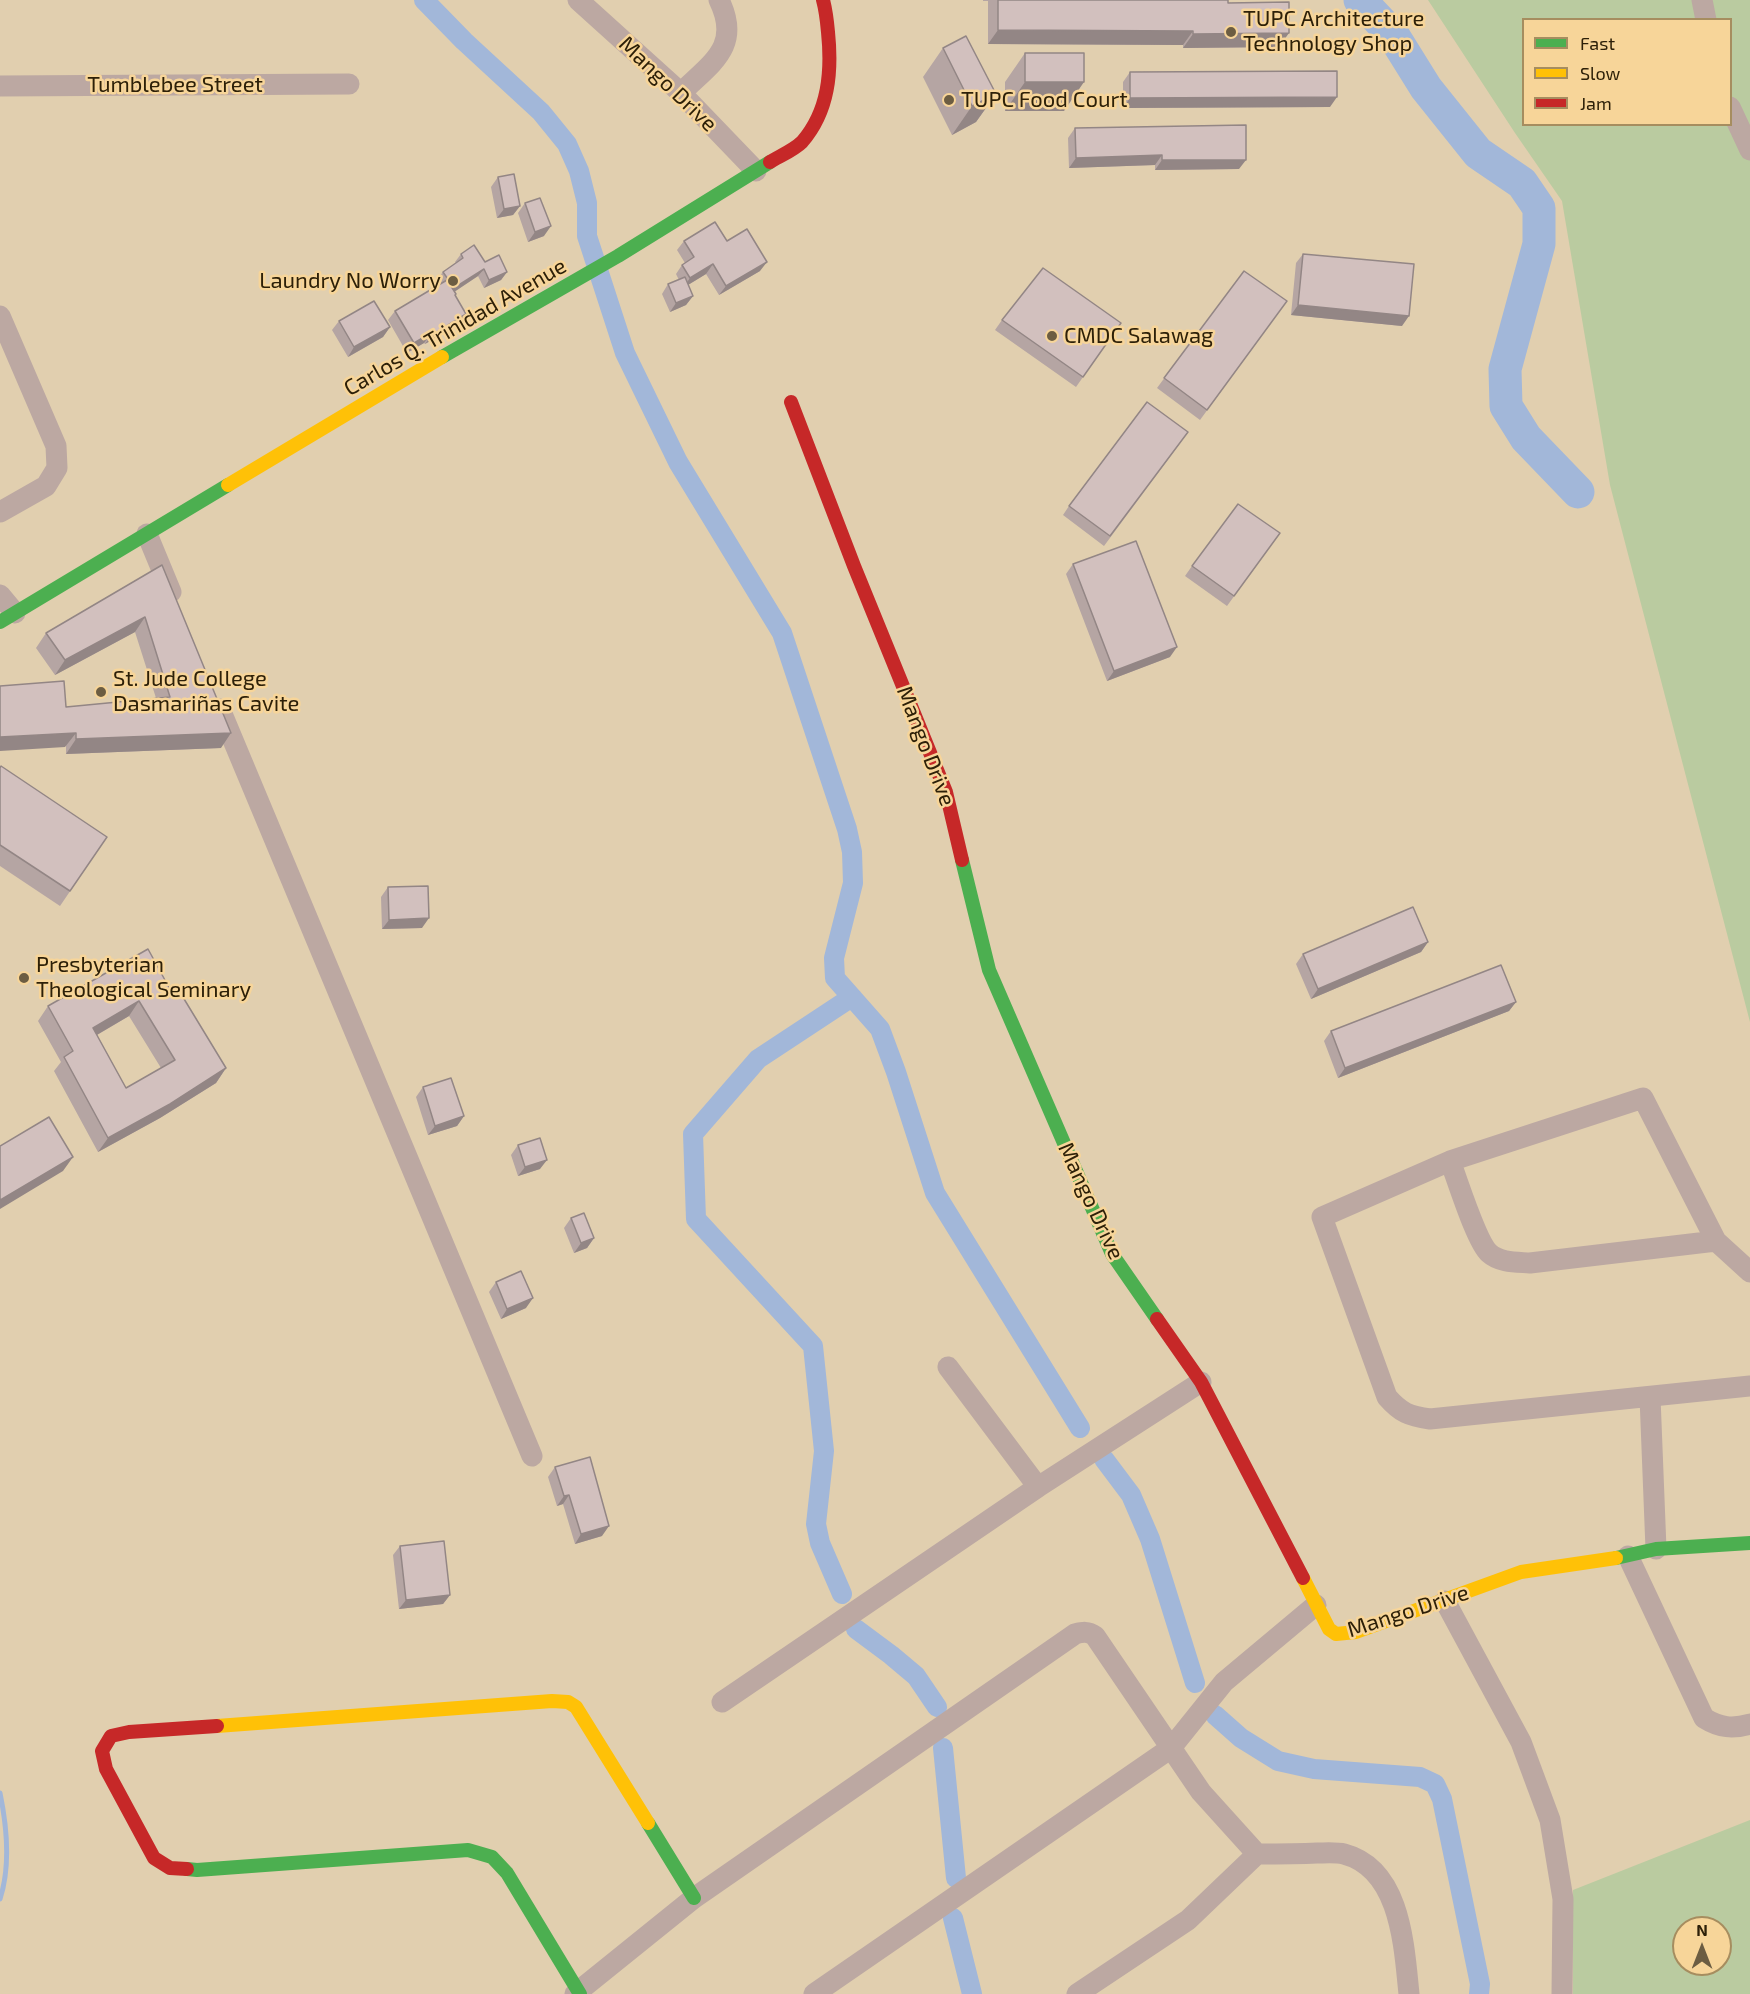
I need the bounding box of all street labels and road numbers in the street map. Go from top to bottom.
street label: Mango Drive [614,31,722,137]
street label: Tumblebee Street [87,72,263,98]
street label: Carlos Q. Trinidad Avenue [339,252,571,402]
street label: Mango Drive [891,682,961,810]
street label: Mango Drive [1052,1138,1130,1264]
street label: Mango Drive [1344,1579,1472,1643]

